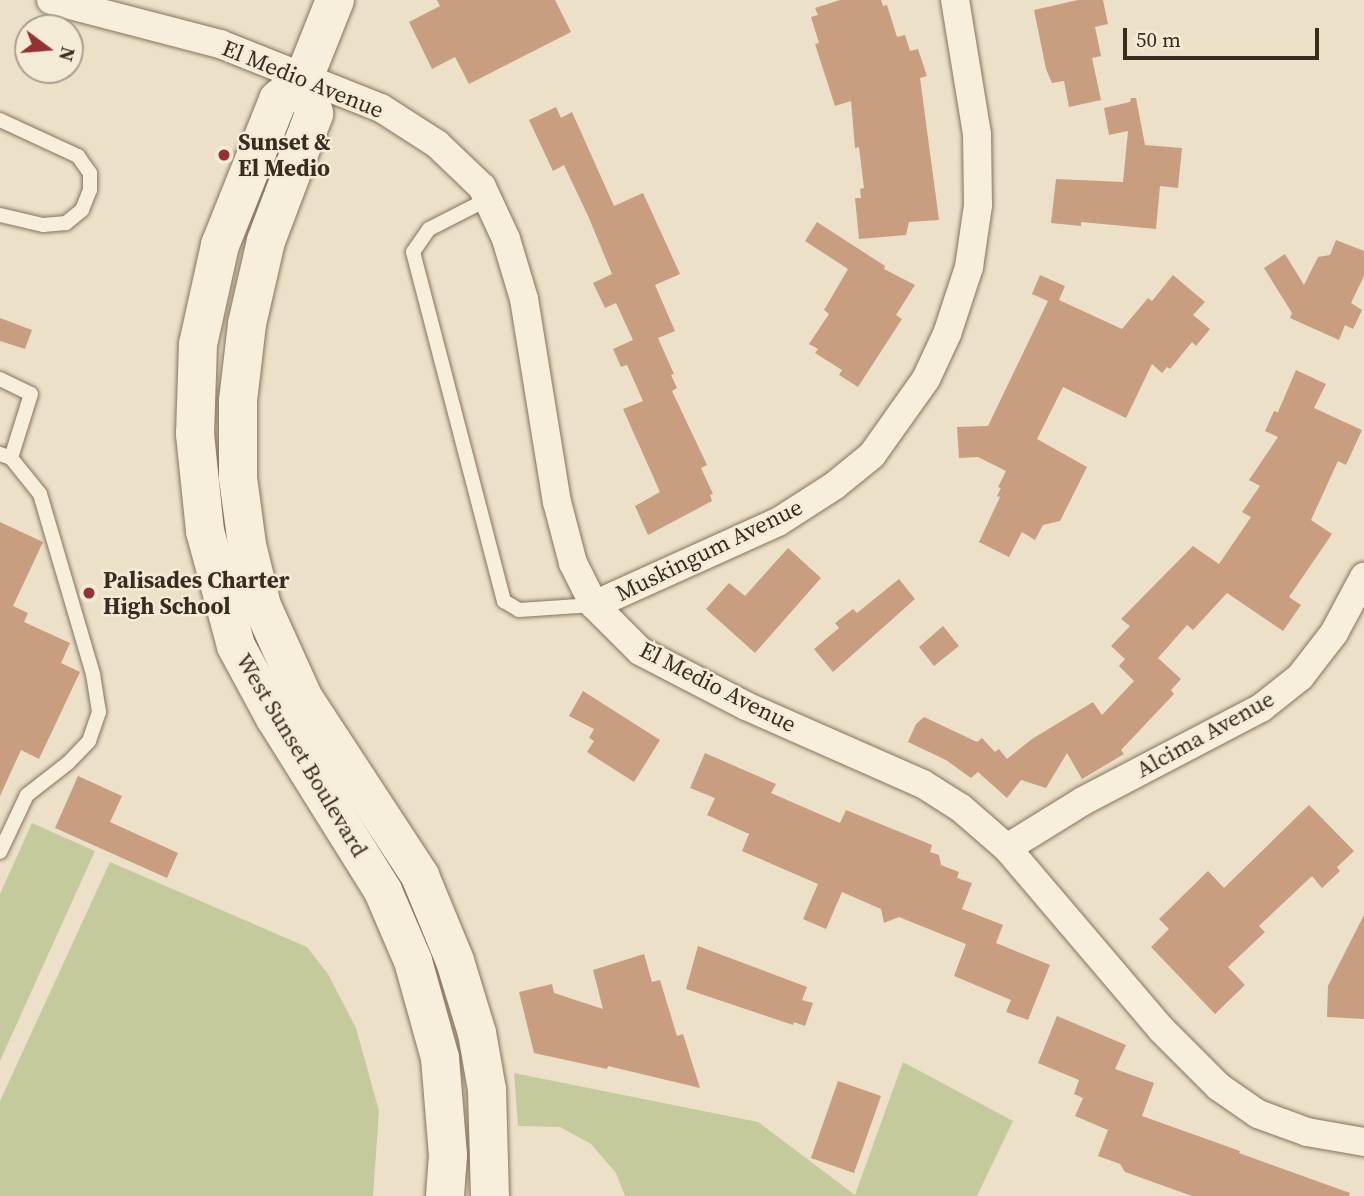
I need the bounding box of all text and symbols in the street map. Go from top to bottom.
north arrow [14,14,84,84]
scale bar [1126,14,1322,58]
text: 50 m [1136,25,1181,54]
street label: El Medio Avenue [218,34,388,124]
text: N [53,44,82,64]
place label: Sunset & El Medio [238,128,331,182]
marker: Sunset & El Medio [216,147,232,163]
street label: Muskingum Avenue [611,493,807,607]
place label: Palisades Charter High School [103,566,289,620]
marker: Palisades Charter High School [81,585,97,601]
street label: El Medio Avenue [635,636,801,738]
street label: West Sunset Boulevard [230,648,374,862]
street label: Alcima Avenue [1131,685,1279,783]

